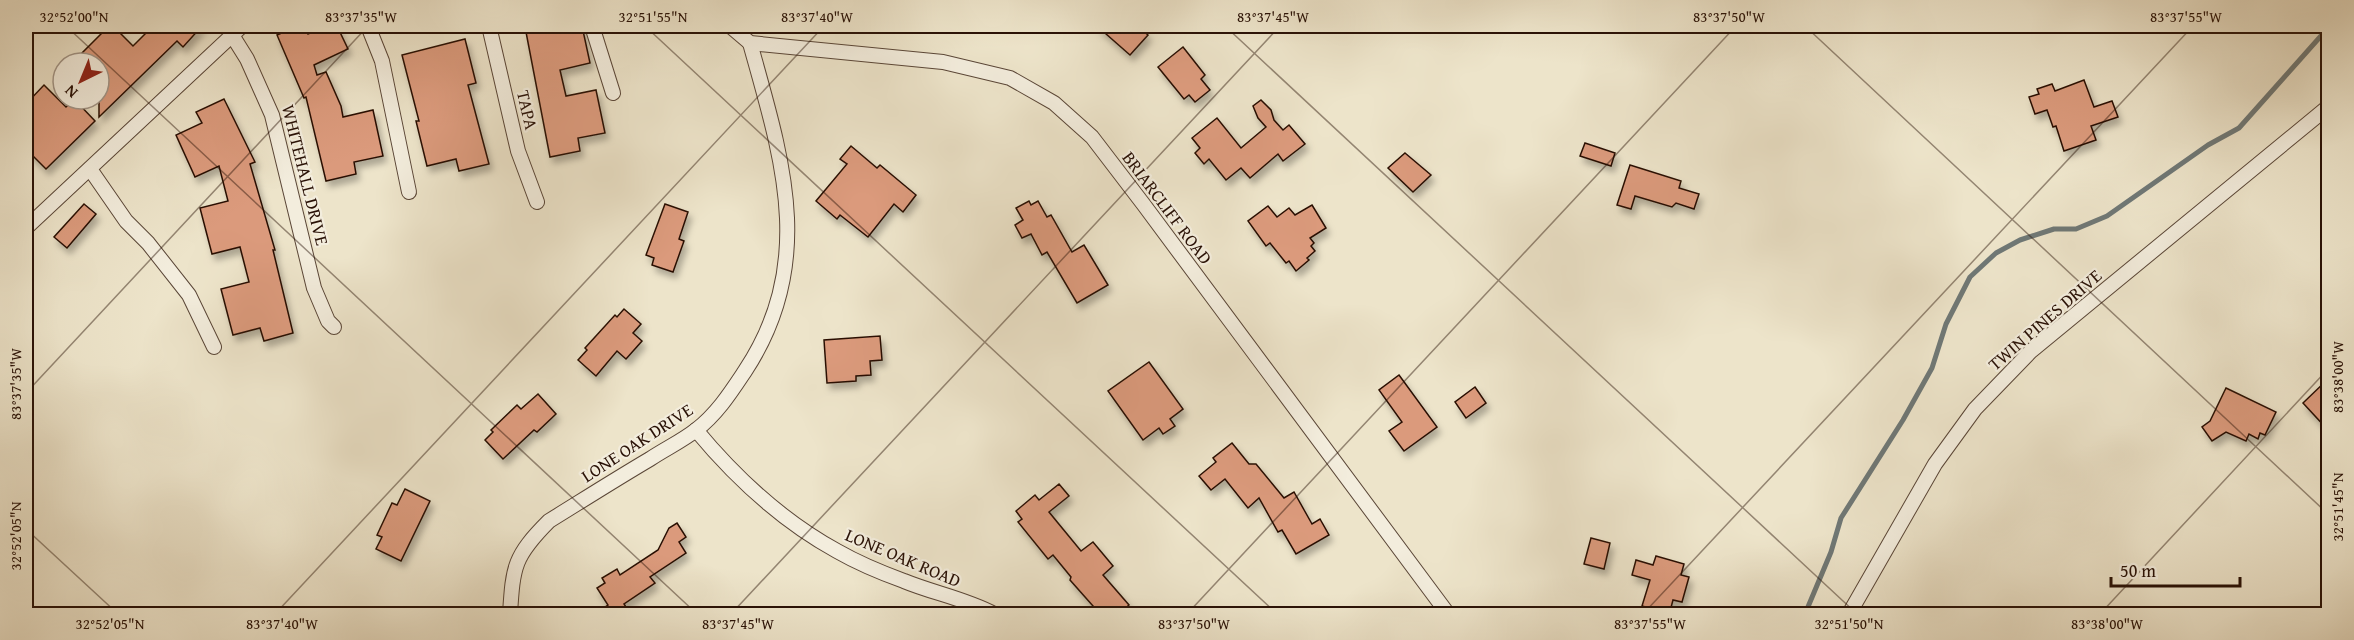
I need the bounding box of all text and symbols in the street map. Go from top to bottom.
text: 32°52'00"N [40,6,109,27]
text: 83°37'35"W [325,6,397,27]
text: 32°51'55"N [619,6,688,27]
text: 83°37'40"W [781,6,853,27]
text: 83°37'45"W [1237,6,1309,27]
text: 83°37'50"W [1693,6,1765,27]
text: 83°37'55"W [2150,6,2222,27]
north arrow [51,51,111,111]
text: N [58,79,83,104]
street label: TAPA [510,88,545,132]
street label: WHITEHALL DRIVE [275,102,336,248]
street label: BRIARCLIFF ROAD [1116,145,1219,270]
street label: TWIN PINES DRIVE [1982,262,2108,377]
text: 83°38'00"W [2327,341,2348,413]
text: 83°37'35"W [5,348,26,420]
street label: LONE OAK DRIVE [576,396,698,489]
text: 32°51'45"N [2327,472,2348,541]
text: 32°52'05"N [5,501,26,570]
street label: LONE OAK ROAD [841,521,965,594]
scale bar [2111,550,2240,588]
text: 50 m [2120,557,2156,584]
text: 32°52'05"N [76,613,145,634]
text: 83°37'40"W [246,613,318,634]
text: 83°37'45"W [702,613,774,634]
text: 83°37'50"W [1158,613,1230,634]
text: 83°37'55"W [1614,613,1686,634]
text: 32°51'50"N [1815,613,1884,634]
text: 83°38'00"W [2071,613,2143,634]

